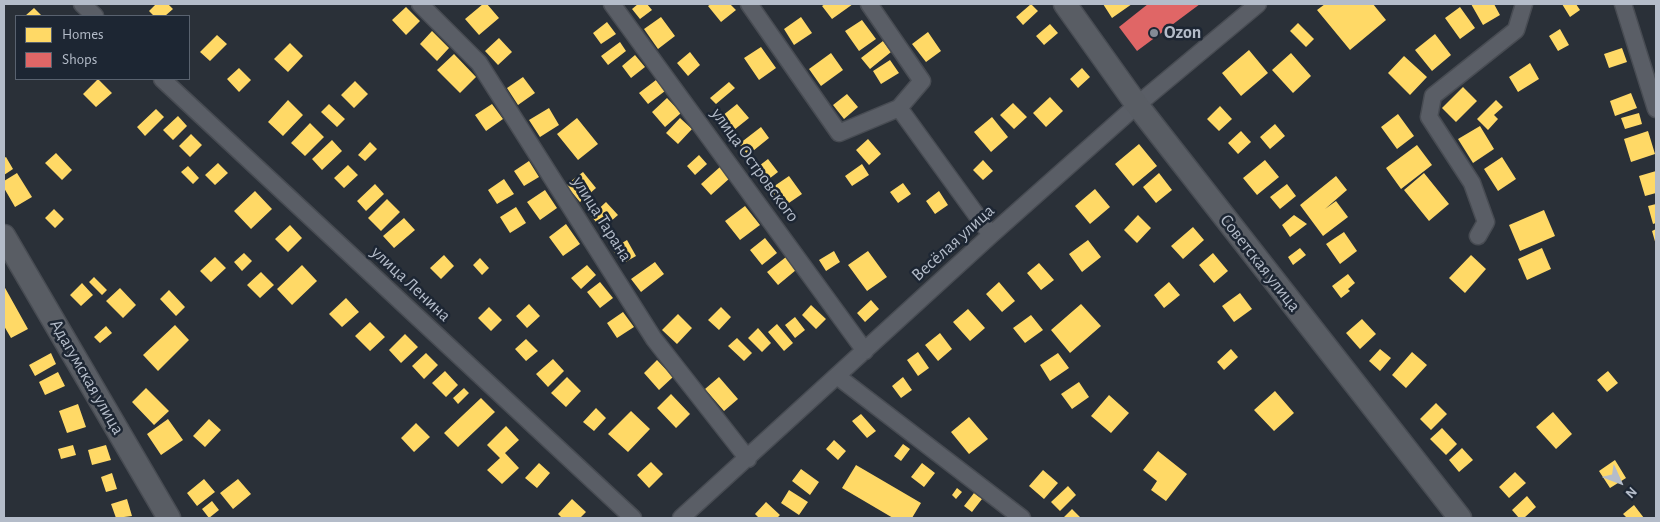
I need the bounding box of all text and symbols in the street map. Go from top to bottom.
legend [15,15,190,80]
place label: Ozon [1164,22,1201,44]
text: Homes [62,27,104,42]
marker: Ozon [1148,27,1160,39]
text: Shops [62,52,97,67]
street label: улица Островского [706,104,804,226]
street label: улица Тарана [567,172,637,266]
street label: Весёлая улица [907,200,999,286]
street label: Советская улица [1215,210,1305,316]
street label: улица Ленина [367,242,455,326]
street label: Адагумская улица [45,315,129,439]
north arrow [1595,457,1645,507]
text: N [1623,484,1639,501]

